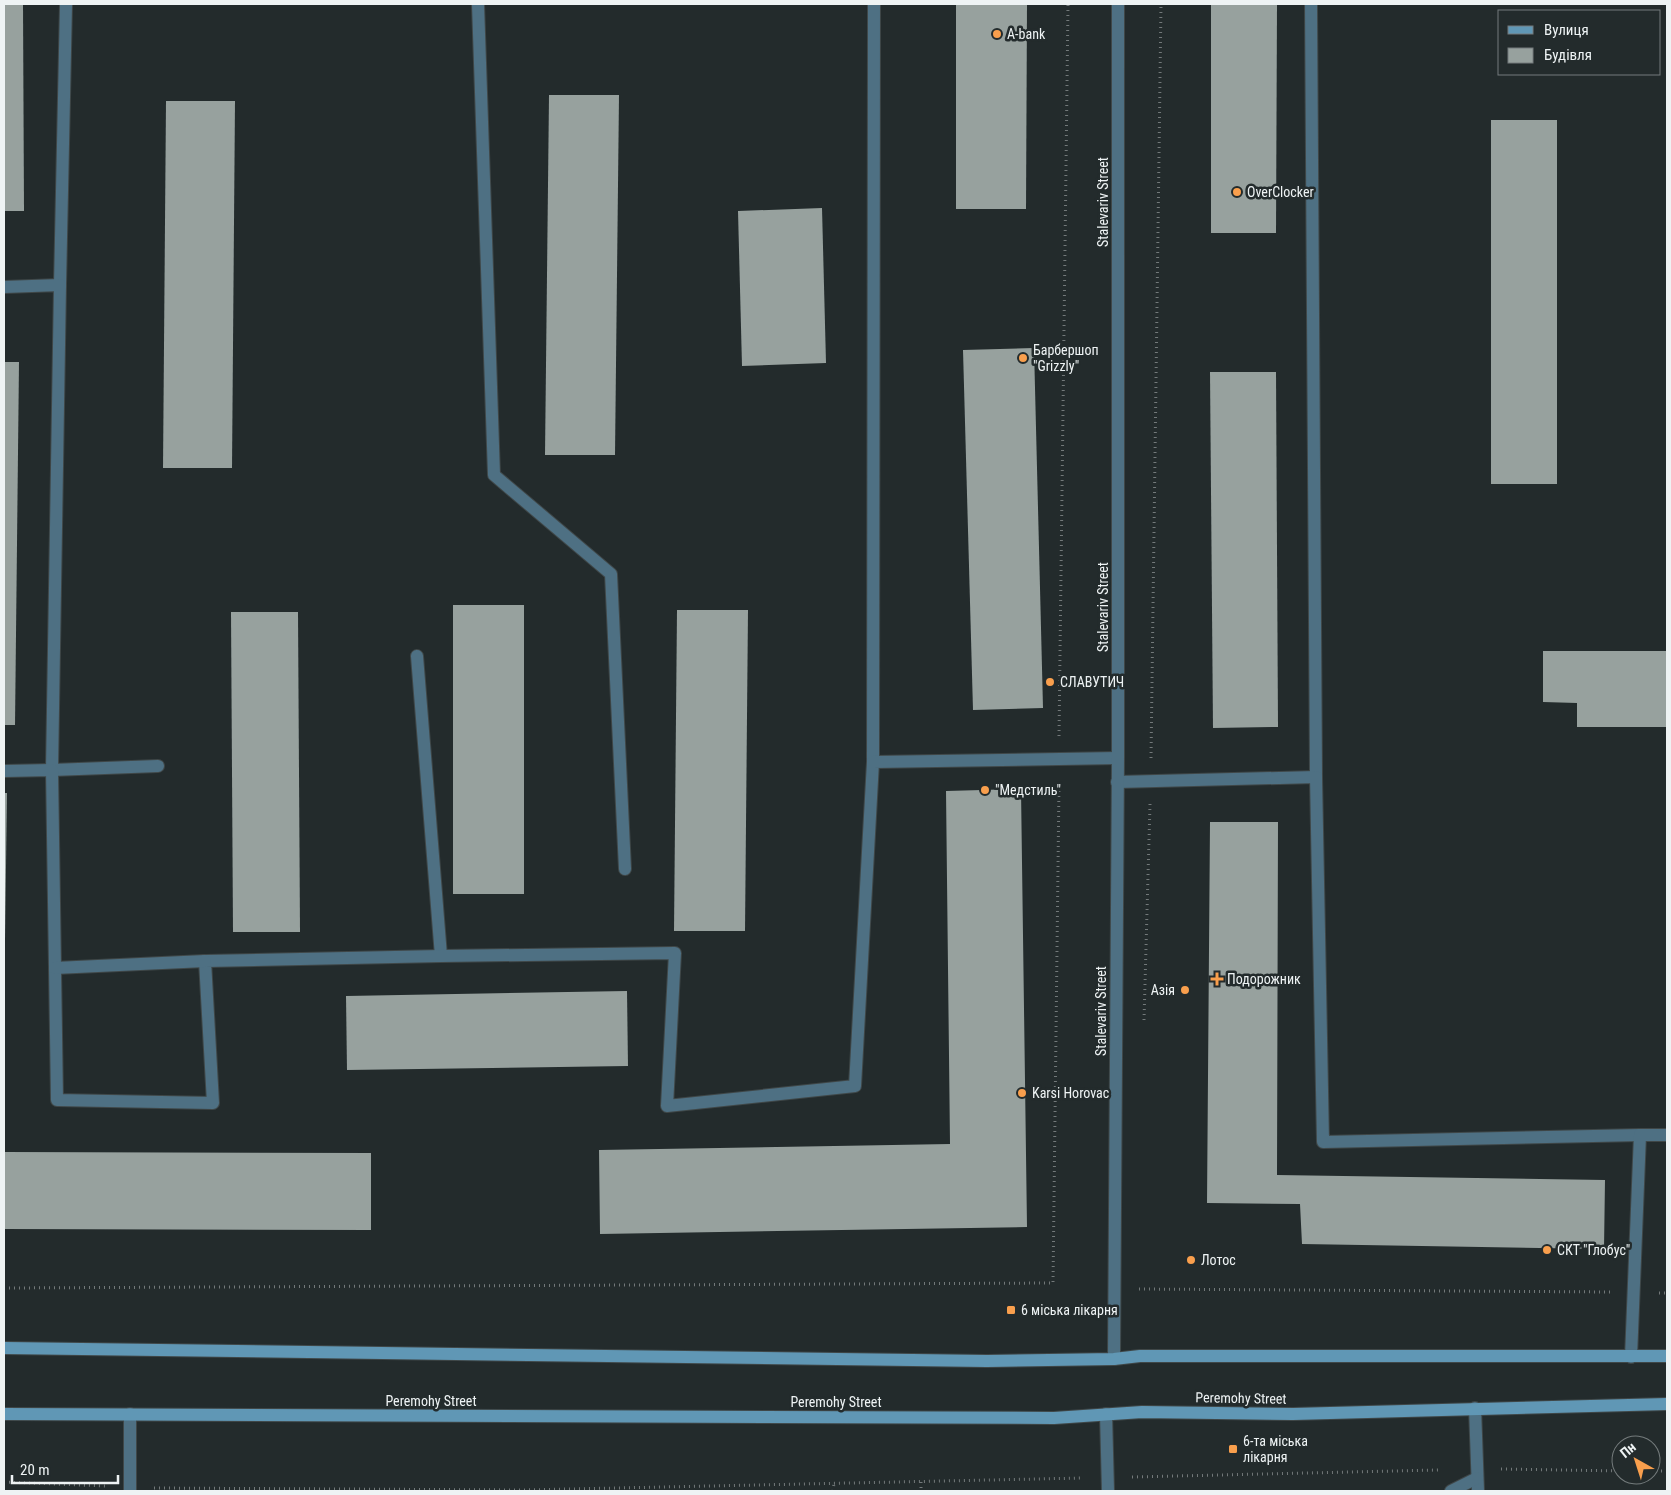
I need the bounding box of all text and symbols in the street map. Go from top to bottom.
legend [1498,10,1661,75]
text: Вулиця [1544,21,1589,39]
place label: A-bank [1007,26,1046,42]
marker: A-bank [991,28,1003,40]
text: Будівля [1544,46,1592,64]
street label: Stalevariv Street [1095,157,1111,247]
place label: OverClocker [1247,184,1314,200]
marker: OverClocker [1231,186,1243,198]
place label: Барбершоп "Grizzly" [1033,342,1099,374]
marker: Барбершоп "Grizzly" [1017,352,1029,364]
street label: Stalevariv Street [1095,562,1111,652]
place label: СЛАВУТИЧ [1060,674,1124,690]
marker: СЛАВУТИЧ [1044,676,1056,688]
place label: "Медстиль" [995,782,1061,798]
marker: "Медстиль" [979,784,991,796]
street label: Stalevariv Street [1093,966,1109,1056]
place label: Подорожник [1227,971,1301,987]
marker: Подорожник [1211,973,1223,985]
place label: Азія [1151,982,1175,998]
marker: Азія [1179,984,1191,996]
place label: Karsi Horovac [1032,1085,1109,1101]
marker: Karsi Horovac [1016,1087,1028,1099]
place label: СКТ "Глобус" [1557,1242,1630,1258]
marker: СКТ "Глобус" [1541,1244,1553,1256]
place label: Лотос [1201,1252,1236,1268]
marker: Лотос [1185,1254,1197,1266]
place label: 6 міська лікарня [1021,1302,1118,1318]
marker: 6 міська лікарня [1005,1304,1017,1316]
street label: Peremohy Street [1195,1389,1287,1407]
street label: Peremohy Street [385,1393,477,1409]
street label: Peremohy Street [790,1394,882,1410]
place label: 6-та міська лікарня [1243,1433,1308,1465]
north arrow [1611,1435,1661,1485]
text: Пн [1617,1439,1639,1461]
marker: 6-та міська лікарня [1227,1443,1239,1455]
scale bar [12,1452,119,1484]
text: 20 m [20,1461,50,1479]

